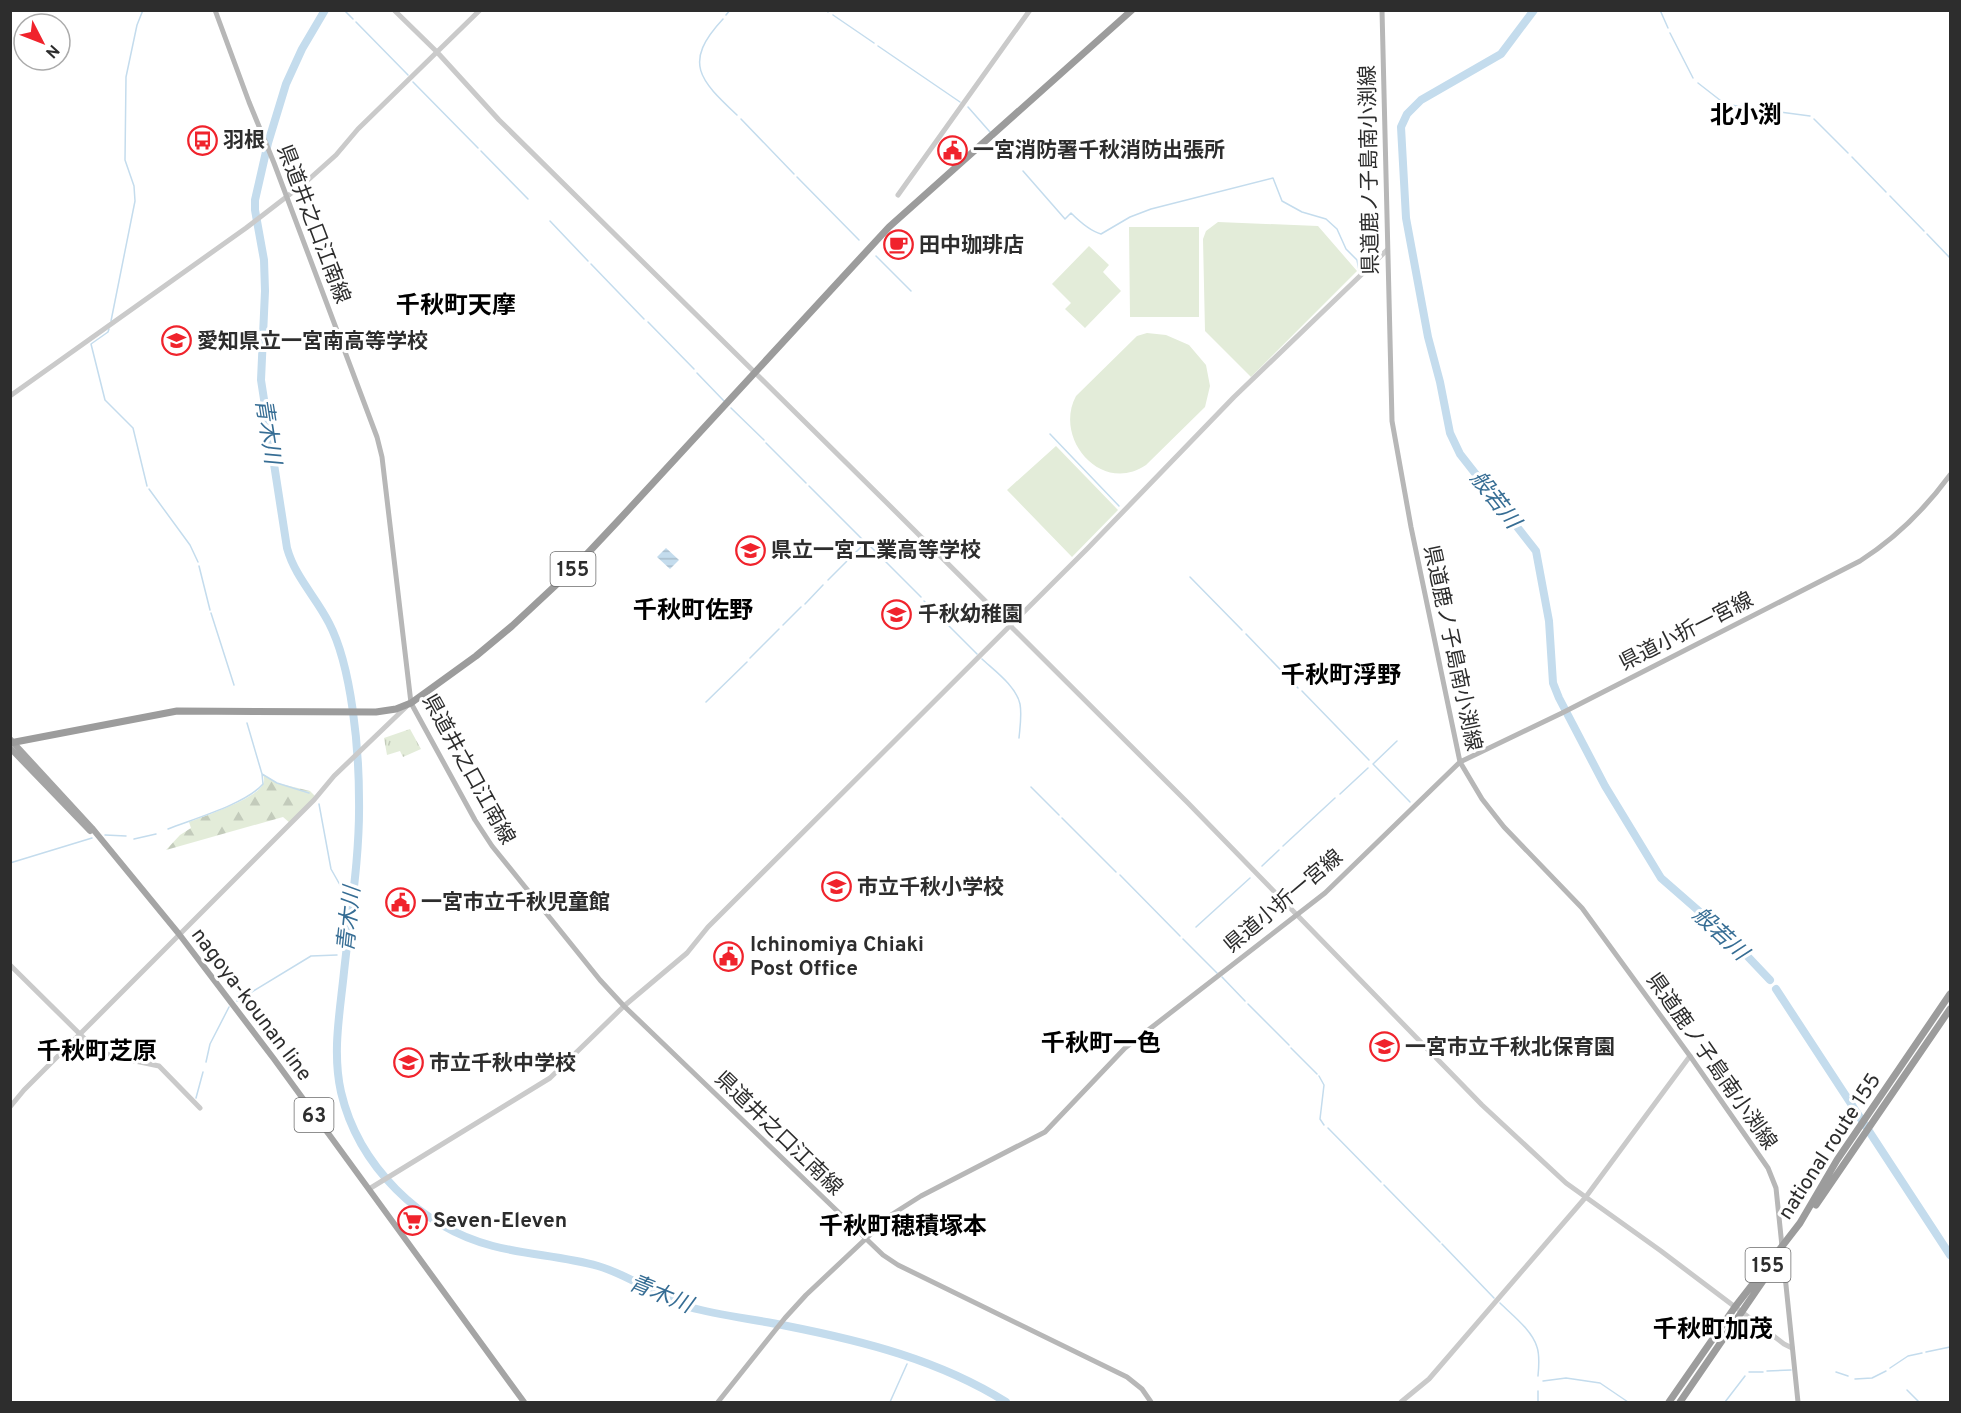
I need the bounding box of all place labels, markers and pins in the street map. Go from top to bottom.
bus stop icon: 羽根 [186,124,218,156]
place label: 羽根 [223,128,265,155]
public building icon: 一宮消防署千秋消防出張所 [936,134,968,166]
place label: 一宮消防署千秋消防出張所 [973,138,1225,165]
cafe icon: 田中珈琲店 [882,229,914,261]
place label: 田中珈琲店 [919,233,1024,260]
school or university icon: 愛知県立一宮南高等学校 [160,325,192,357]
place label: 愛知県立一宮南高等学校 [197,329,428,356]
school or university icon: 県立一宮工業高等学校 [734,534,766,566]
place label: 県立一宮工業高等学校 [771,538,981,565]
school or university icon: 千秋幼稚園 [881,598,913,630]
place label: 千秋幼稚園 [918,602,1023,629]
school or university icon: 市立千秋小学校 [820,871,852,903]
place label: 市立千秋小学校 [857,875,1004,902]
public building icon: 一宮市立千秋児童館 [384,886,416,918]
place label: 一宮市立千秋児童館 [421,890,610,917]
place label: Ichinomiya Chiaki Post Office [750,932,924,983]
public building icon: Ichinomiya Chiaki Post Office [713,940,745,972]
school or university icon: 一宮市立千秋北保育園 [1368,1031,1400,1063]
place label: 一宮市立千秋北保育園 [1405,1035,1615,1062]
school or university icon: 市立千秋中学校 [392,1047,424,1079]
place label: 市立千秋中学校 [429,1051,576,1078]
supermarket icon: Seven-Eleven [396,1204,428,1236]
place label: Seven-Eleven [433,1208,567,1235]

